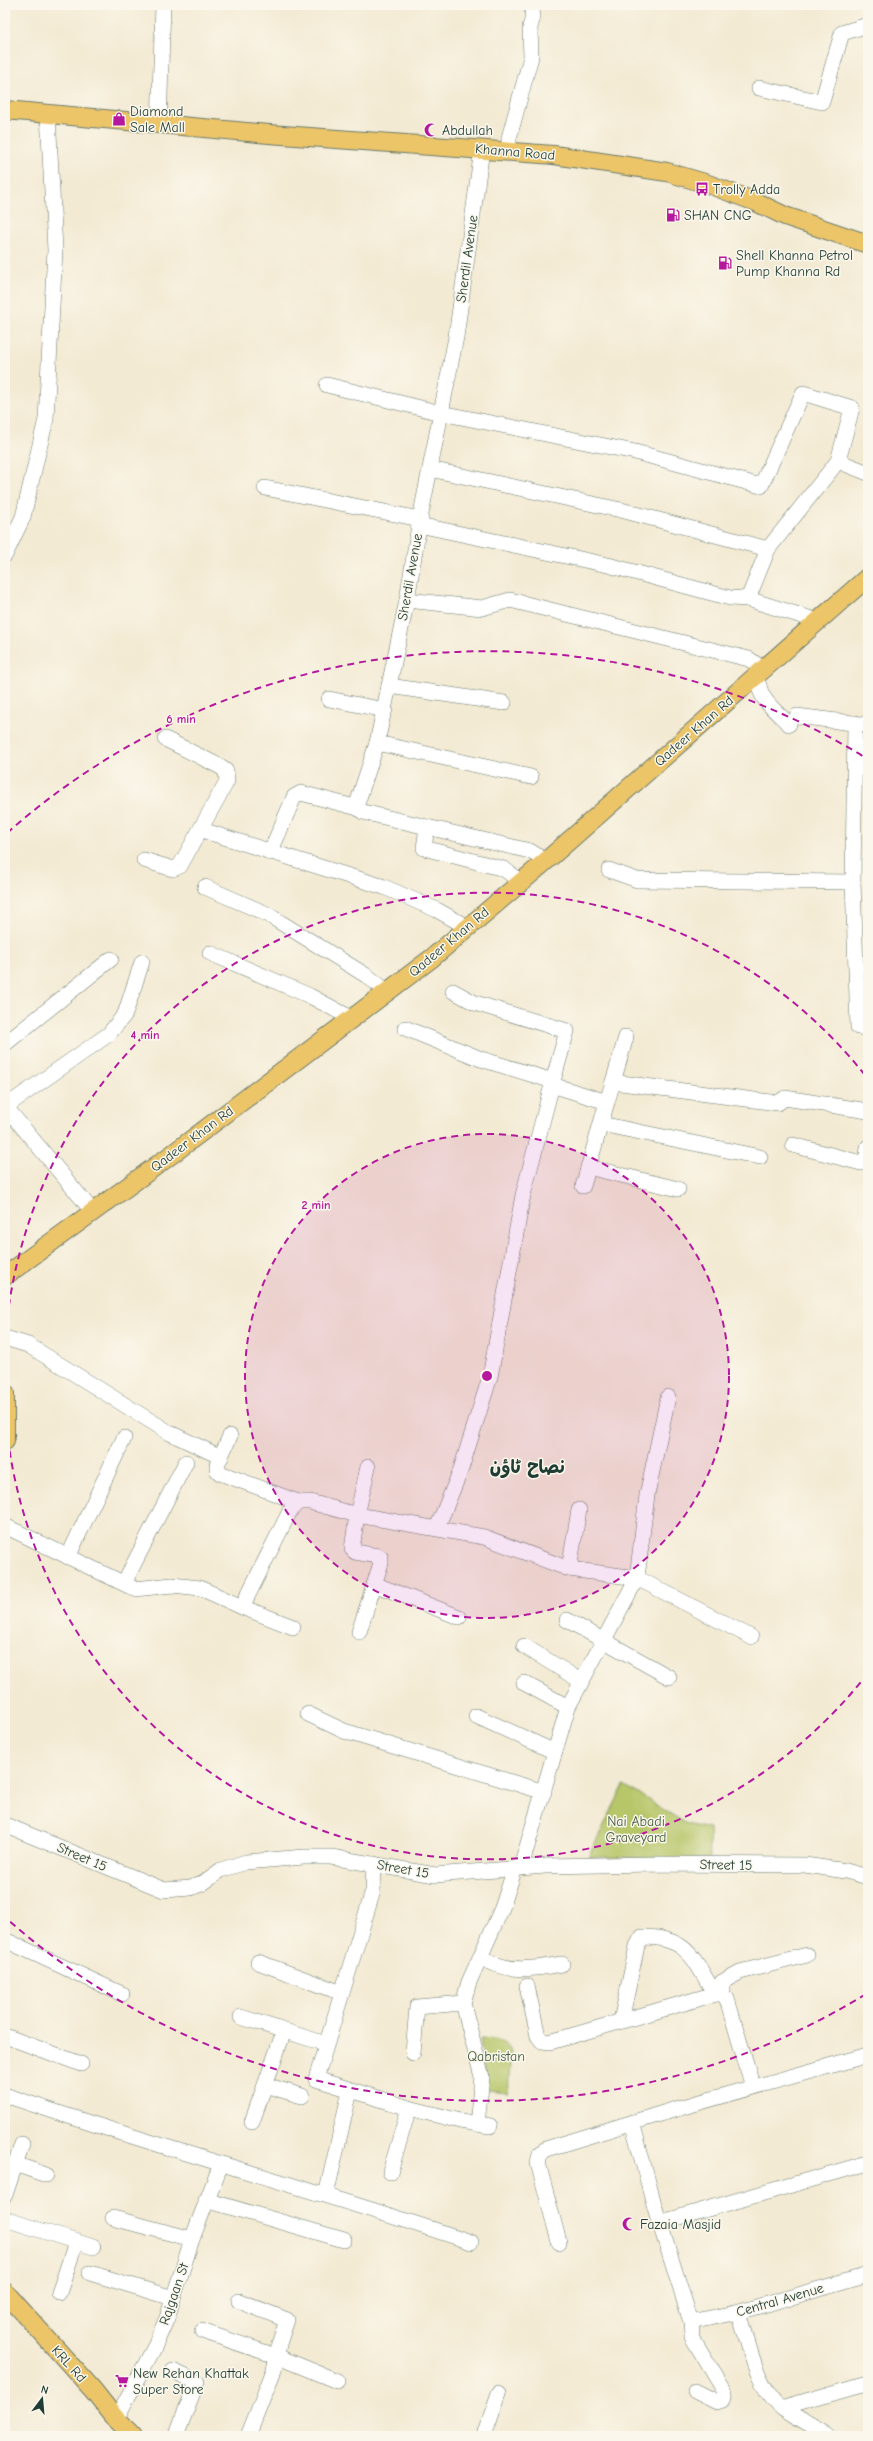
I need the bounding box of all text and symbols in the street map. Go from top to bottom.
place label: Diamond Sale Mall [130,103,185,136]
shop icon: Diamond Sale Mall [111,111,127,127]
mosque icon: Abdullah [423,122,439,138]
place label: Abdullah [442,122,493,139]
street label: Khanna Road [474,140,556,164]
bus stop icon: Trolly Adda [694,181,710,197]
place label: Trolly Adda [713,181,780,198]
fuel station icon: SHAN CNG [665,207,681,223]
place label: SHAN CNG [684,207,752,224]
street label: Sherdil Avenue [452,214,482,304]
place label: Shell Khanna Petrol Pump Khanna Rd [736,247,853,280]
fuel station icon: Shell Khanna Petrol Pump Khanna Rd [717,255,733,271]
street label: Sherdil Avenue [394,532,426,622]
street label: Qadeer Khan Rd [651,692,737,770]
text: 6 min [166,712,196,726]
street label: Qadeer Khan Rd [405,904,493,980]
text: 4 min [131,1028,159,1042]
street label: Qadeer Khan Rd [147,1102,237,1176]
text: 2 min [301,1198,331,1212]
centre of rings [480,1369,494,1383]
district label: نصاح ٹاؤن [490,1457,566,1479]
park label: Nai Abadi Graveyard [606,1813,666,1846]
street label: Street 15 [54,1839,110,1875]
street label: Street 15 [375,1856,431,1882]
street label: Street 15 [699,1856,753,1874]
park label: Qabristan [467,2048,525,2065]
mosque icon: Fazaia Masjid [621,2216,637,2232]
place label: Fazaia Masjid [640,2216,721,2233]
street label: Rajgaan St [155,2260,193,2327]
street label: Central Avenue [734,2279,826,2321]
street label: KRL Rd [48,2342,90,2386]
place label: New Rehan Khattak Super Store [133,2365,249,2398]
supermarket icon: New Rehan Khattak Super Store [114,2373,130,2389]
north arrow [22,2379,62,2419]
text: N [39,2383,50,2397]

